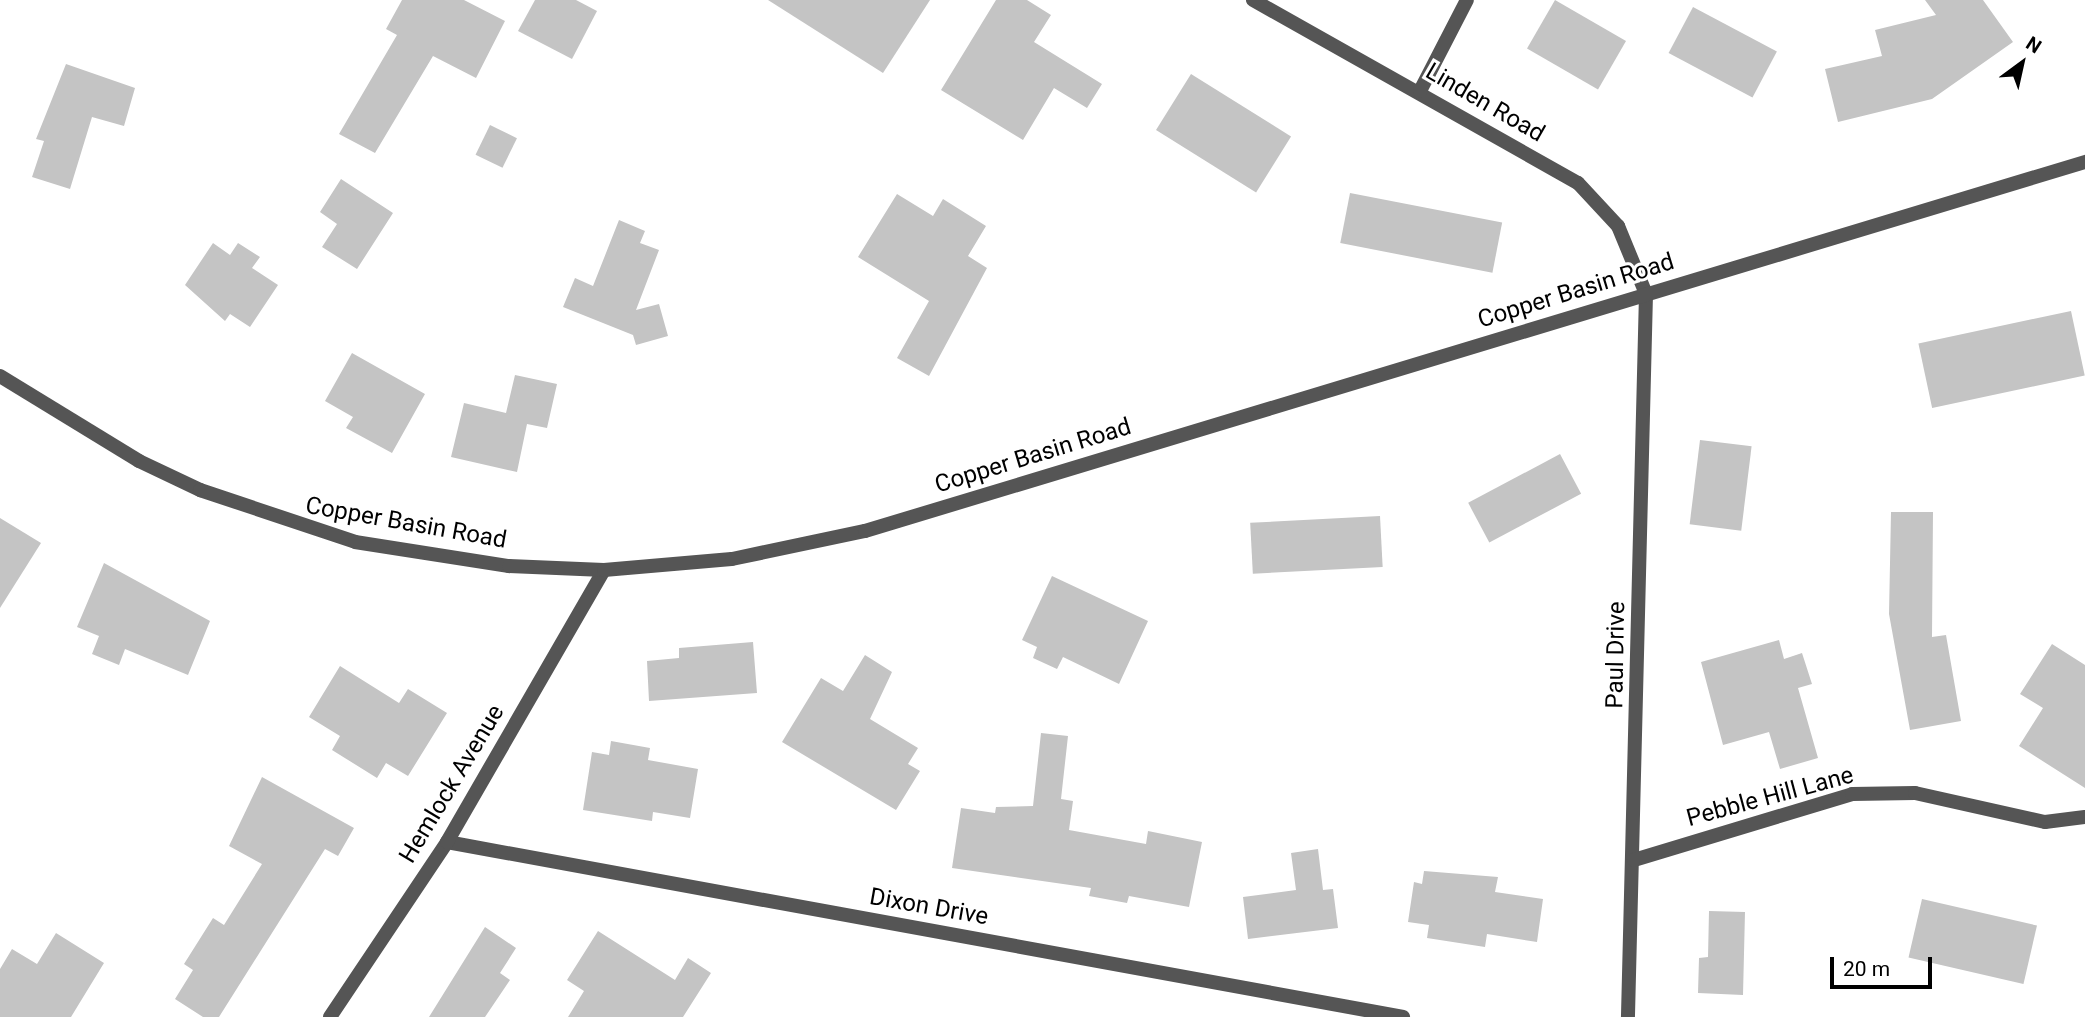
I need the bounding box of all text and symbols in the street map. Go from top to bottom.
north arrow [1987,28,2057,98]
text: N [2022,32,2046,58]
street label: Linden Road [1420,57,1550,149]
street label: Copper Basin Road [1474,247,1678,335]
street label: Copper Basin Road [931,412,1135,500]
street label: Copper Basin Road [303,491,509,555]
street label: Paul Drive [1601,601,1631,709]
street label: Hemlock Avenue [393,700,511,868]
street label: Pebble Hill Lane [1683,761,1857,833]
street label: Dixon Drive [867,882,991,932]
scale bar [1833,944,1934,988]
text: 20 m [1843,957,1890,981]

